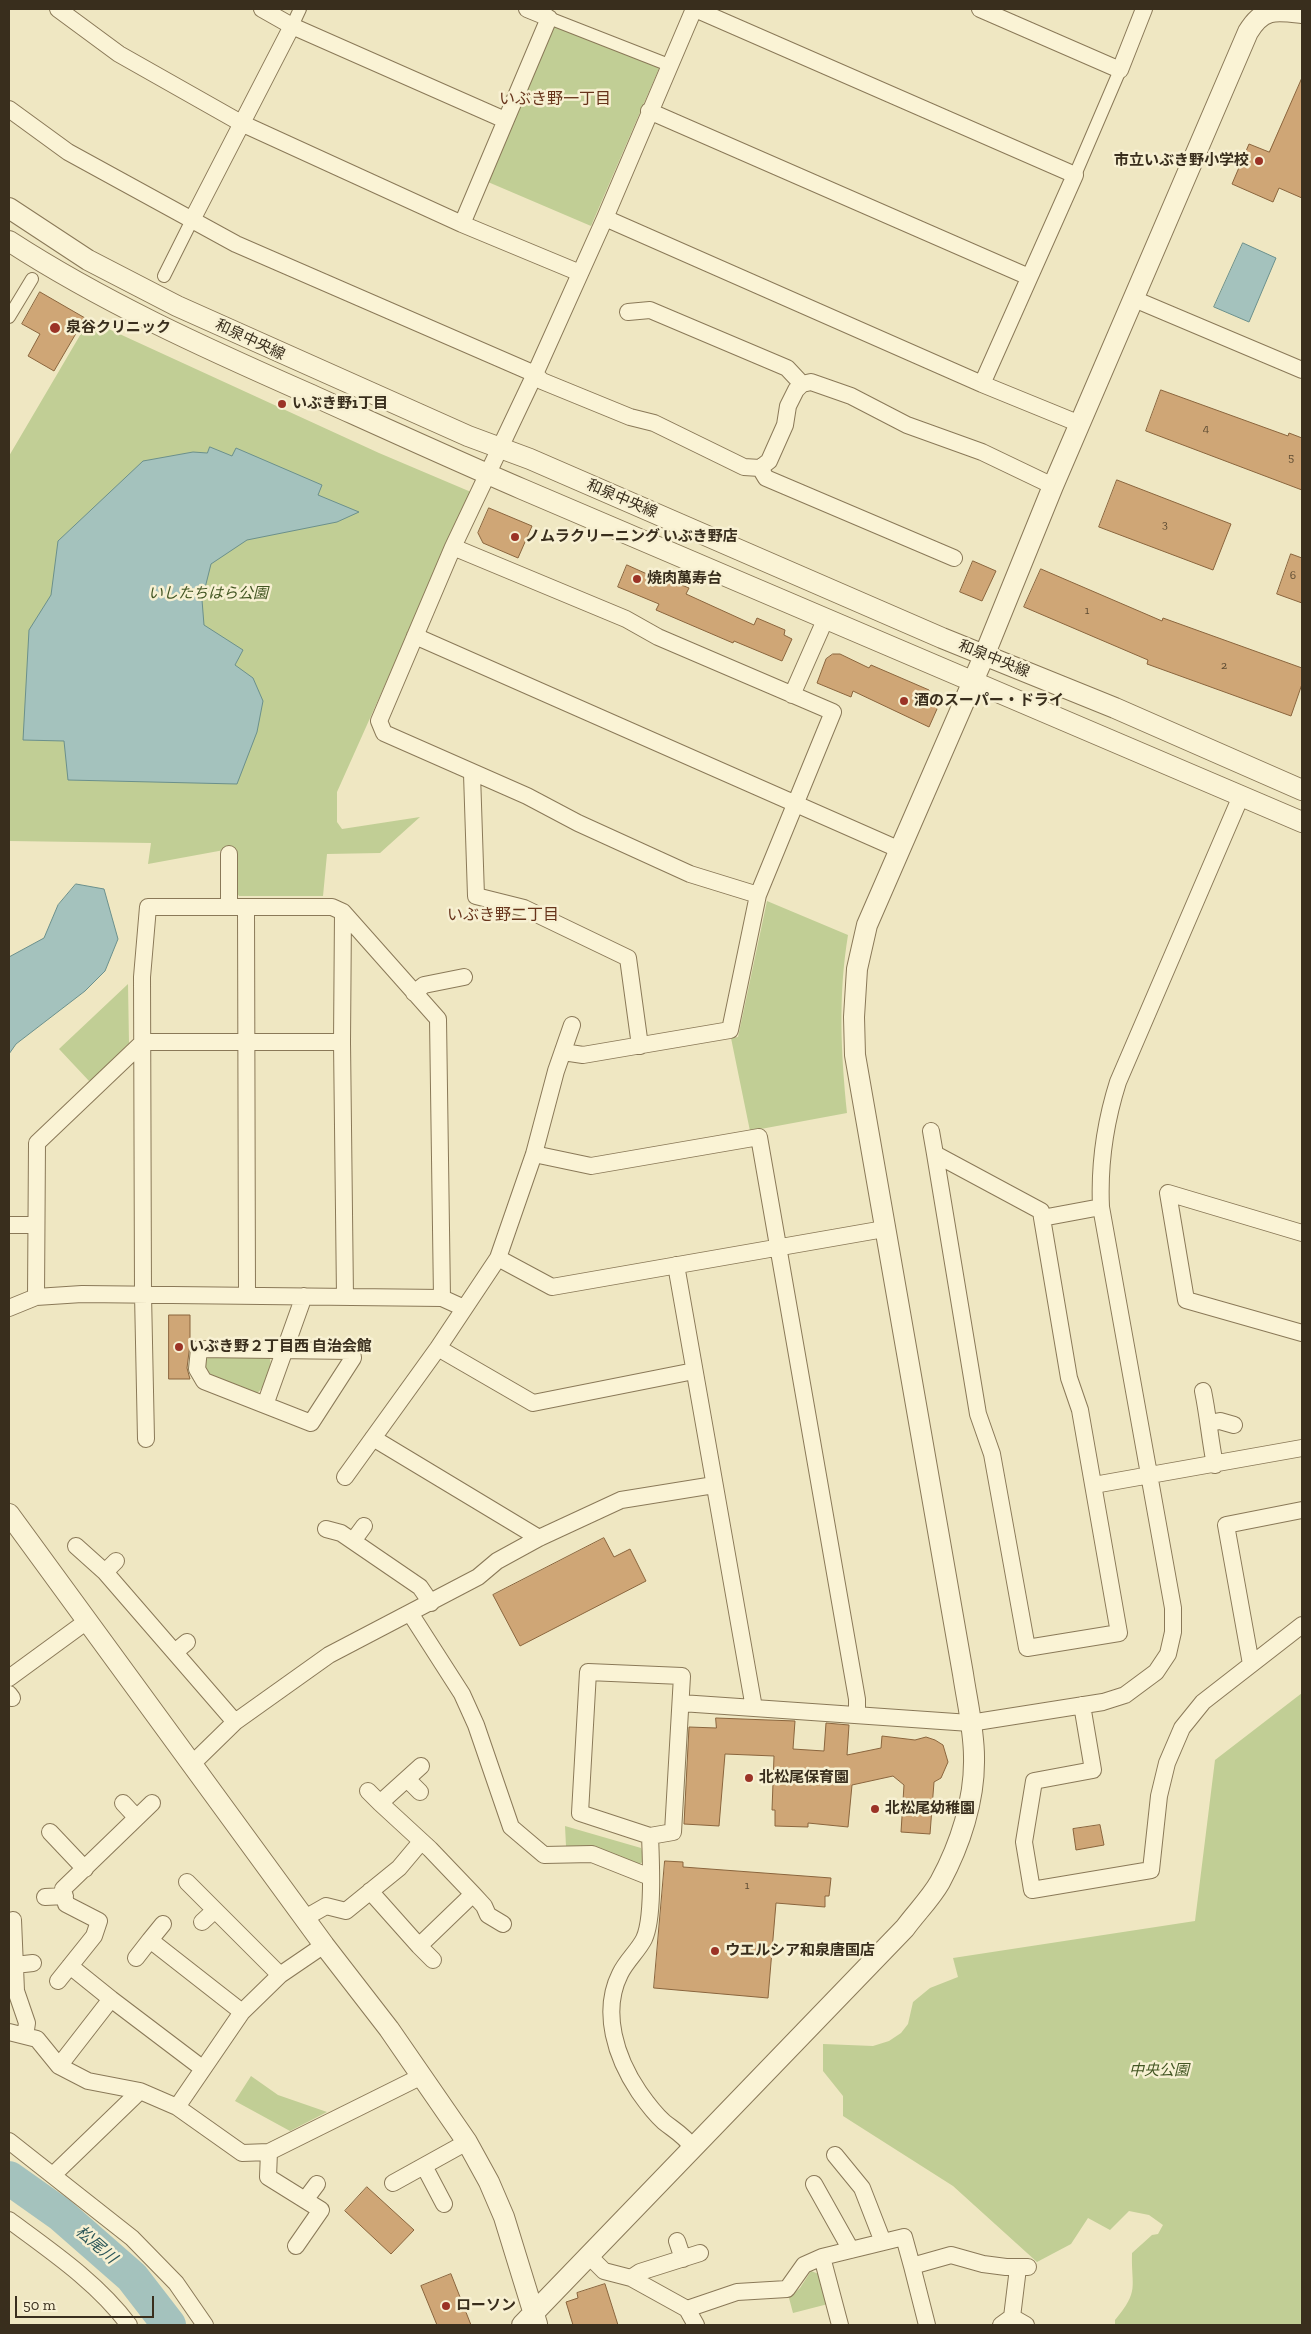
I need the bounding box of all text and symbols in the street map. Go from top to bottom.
district label: いぶき野一丁目 [499,89,611,109]
place label: 市立いぶき野小学校 [1114,152,1249,170]
marker: 市立いぶき野小学校 [1253,155,1265,167]
street label: 和泉中央線 [212,316,288,364]
place label: 泉谷クリニック [66,319,171,337]
marker: 泉谷クリニック [48,321,62,335]
place label: いぶき野1丁目 [292,395,388,413]
marker: いぶき野1丁目 [276,398,288,410]
house number: 4 [1203,422,1209,436]
house number: 5 [1288,451,1294,465]
street label: 和泉中央線 [584,476,660,522]
house number: 3 [1162,518,1168,532]
place label: ノムラクリーニング いぶき野店 [525,528,738,546]
marker: ノムラクリーニング いぶき野店 [509,531,521,543]
house number: 6 [1290,569,1296,583]
place label: 焼肉萬寿台 [647,570,722,588]
marker: 焼肉萬寿台 [631,573,643,585]
park label: いしたちはら公園 [148,585,268,603]
house number: 1 [1085,604,1089,618]
street label: 和泉中央線 [956,637,1032,681]
house number: 2 [1221,659,1227,673]
place label: 酒のスーパー・ドライ [914,692,1064,710]
marker: 酒のスーパー・ドライ [898,695,910,707]
district label: いぶき野二丁目 [447,905,559,925]
place label: いぶき野２丁目西 自治会館 [189,1338,372,1356]
marker: いぶき野２丁目西 自治会館 [173,1341,185,1353]
place label: 北松尾保育園 [759,1769,849,1787]
marker: 北松尾保育園 [743,1772,755,1784]
place label: 北松尾幼稚園 [885,1800,975,1818]
marker: 北松尾幼稚園 [869,1803,881,1815]
house number: 1 [745,1879,749,1893]
place label: ウエルシア和泉唐国店 [725,1942,875,1960]
marker: ウエルシア和泉唐国店 [709,1945,721,1957]
park label: 中央公園 [1129,2062,1189,2080]
water label: 松尾川 [72,2222,120,2268]
scale bar [18,2286,156,2318]
text: 50 m [23,2296,56,2314]
place label: ローソン [456,2297,516,2315]
marker: ローソン [440,2300,452,2312]

